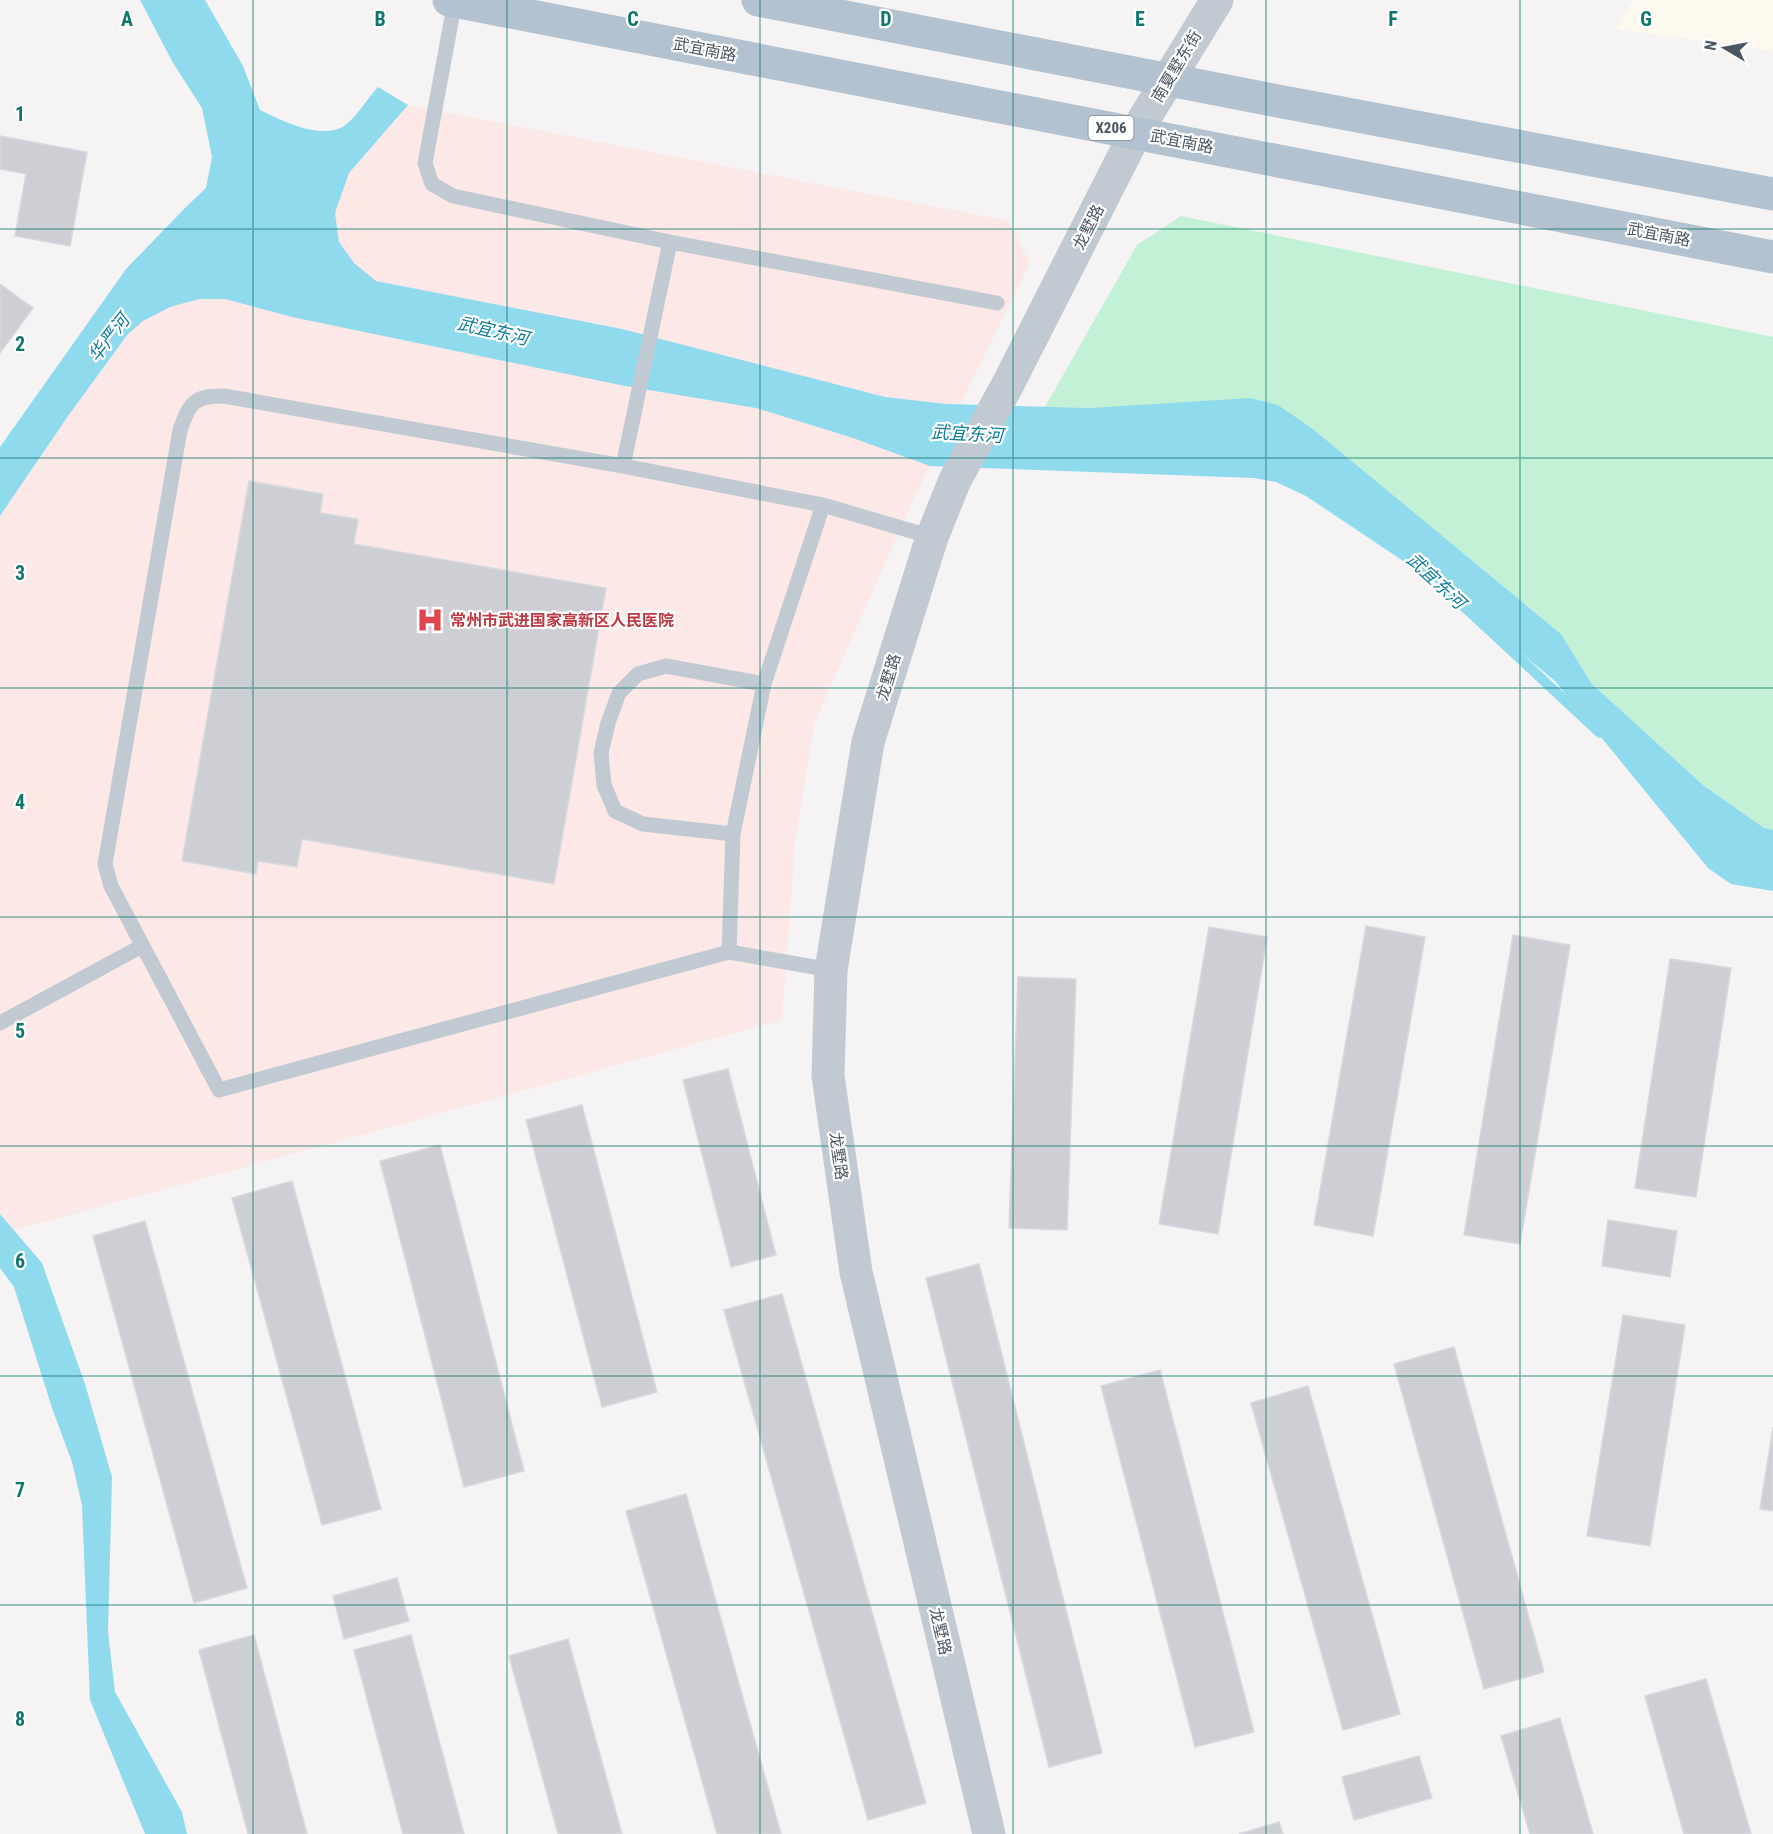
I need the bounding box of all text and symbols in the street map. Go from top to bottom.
text: A [121,7,133,31]
text: B [374,7,386,31]
text: C [627,7,639,31]
text: D [880,7,892,31]
text: E [1135,7,1145,31]
text: F [1388,7,1398,31]
text: G [1640,7,1652,31]
north arrow [1695,18,1755,78]
street label: 南夏墅东街 [1148,27,1205,105]
street label: 武宜南路 [672,34,738,65]
text: N [1701,39,1721,52]
text: 1 [15,102,25,126]
road number: X206 [1088,116,1134,140]
street label: 武宜南路 [1149,126,1215,157]
street label: 龙墅路 [1069,202,1108,253]
street label: 武宜南路 [1626,219,1692,250]
water label: 华严河 [84,308,135,365]
water label: 武宜东河 [456,312,533,350]
text: 2 [15,332,25,356]
water label: 武宜东河 [931,421,1007,446]
water label: 武宜东河 [1403,548,1472,615]
text: 3 [15,561,25,585]
hospital icon: 常州市武进国家高新区人民医院 [415,605,445,635]
place label: 常州市武进国家高新区人民医院 [450,611,674,630]
street label: 龙墅路 [872,651,905,703]
text: 4 [15,790,25,814]
text: 5 [15,1019,25,1043]
street label: 龙墅路 [826,1131,851,1181]
text: 6 [15,1249,25,1273]
text: 7 [15,1478,25,1502]
street label: 龙墅路 [926,1606,955,1657]
text: 8 [15,1707,25,1731]

